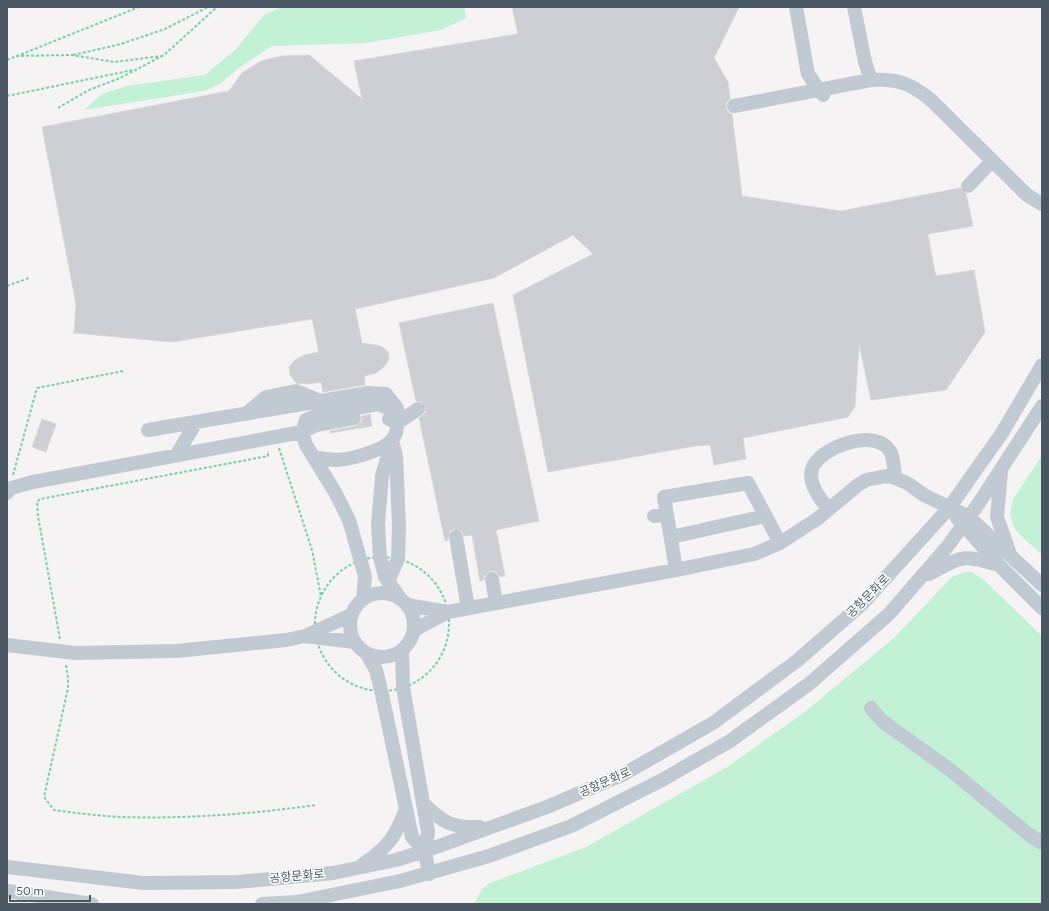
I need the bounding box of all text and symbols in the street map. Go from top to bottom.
street label: 공항문화로 [844,572,892,620]
street label: 공항문화로 [577,764,633,800]
street label: 공항문화로 [269,867,325,885]
scale bar [10,877,90,903]
text: 50 m [16,884,44,898]

